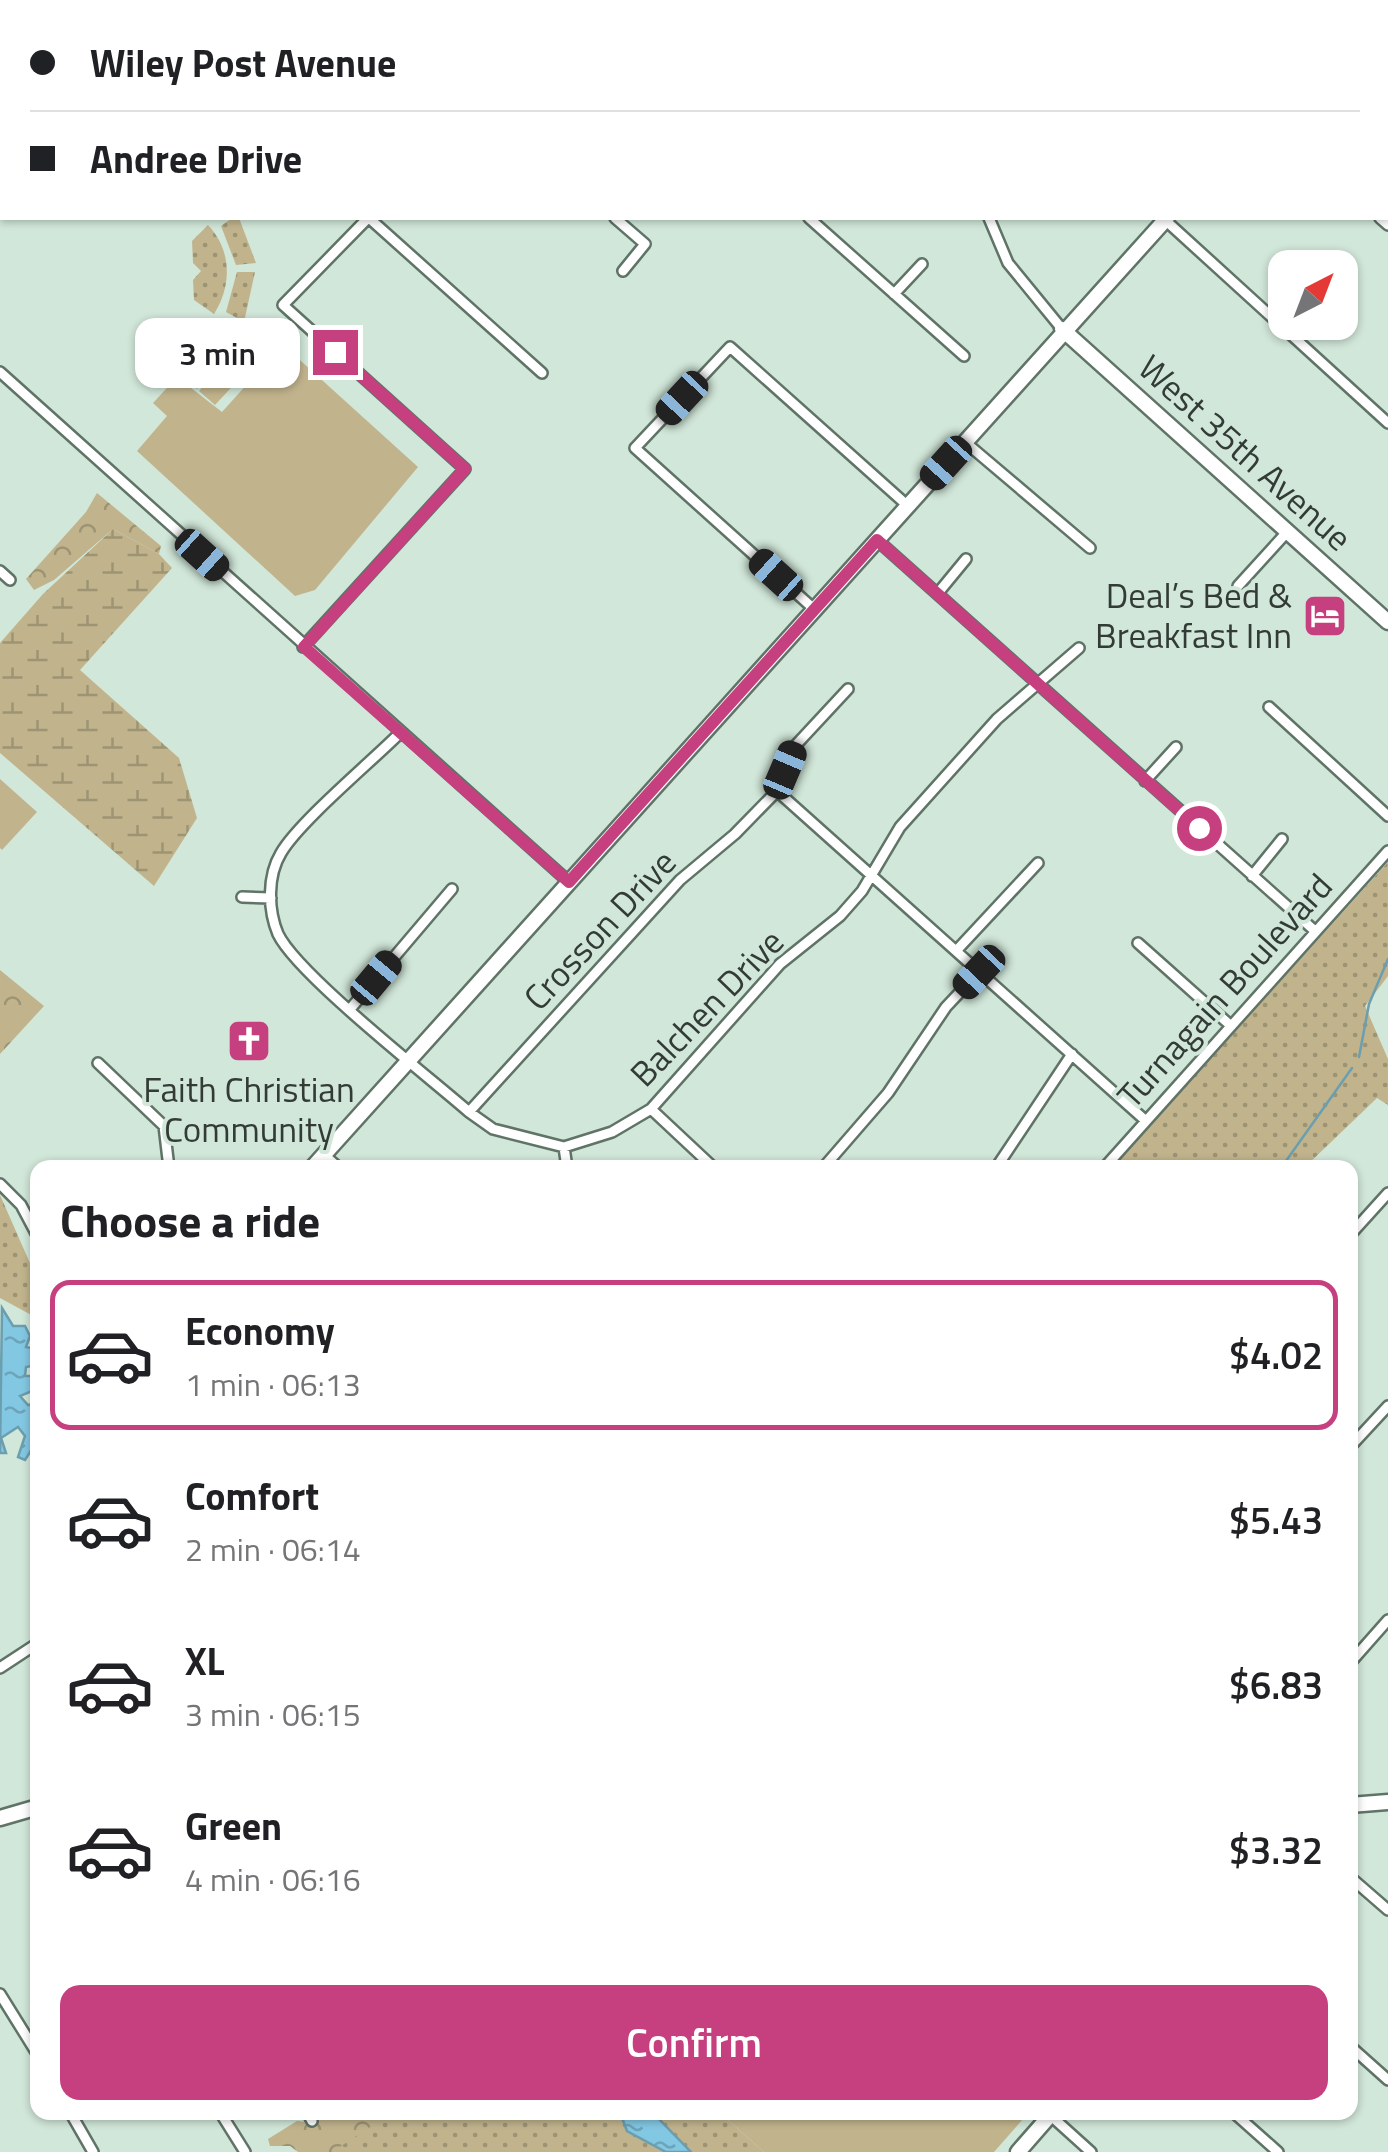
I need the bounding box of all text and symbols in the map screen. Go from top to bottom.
text: Wiley Post Avenue [90,34,396,92]
text: Andree Drive [90,130,302,188]
north arrow [1268,250,1358,340]
map controls [1268,250,1358,340]
callout: 3 min [135,317,300,387]
text: 3 min [179,329,256,377]
route end [313,330,358,375]
street label: West 35th Avenue [1127,341,1365,563]
car [651,366,713,430]
car [915,431,977,495]
car [170,524,234,586]
car [744,544,808,606]
place label: Deal’s Bed & Breakfast Inn [1095,568,1292,662]
hotel icon: Deal’s Bed & Breakfast Inn [1302,593,1348,639]
car [759,737,811,803]
route start [1177,806,1222,851]
street label: Crosson Drive [510,837,688,1022]
street label: Turnagain Boulevard [1104,861,1345,1120]
street label: Balchen Drive [617,916,796,1099]
car [948,940,1010,1004]
car [345,945,407,1011]
church icon: Faith Christian Community [226,1018,272,1064]
place label: Faith Christian Community [143,1062,355,1156]
text: Choose a ride [60,1186,320,1254]
text: Economy [185,1302,335,1360]
icon: car [65,1310,155,1400]
text: $4.02 [1229,1326,1323,1384]
text: 1 min · 06:13 [185,1360,361,1408]
text: Comfort [185,1467,319,1525]
icon: car [65,1475,155,1565]
text: $5.43 [1229,1491,1323,1549]
text: 2 min · 06:14 [185,1525,361,1573]
text: XL [185,1632,225,1690]
icon: car [65,1640,155,1730]
text: $6.83 [1229,1656,1323,1714]
text: 3 min · 06:15 [185,1690,361,1738]
text: Green [185,1797,282,1855]
icon: car [65,1805,155,1895]
text: $3.32 [1229,1821,1323,1879]
text: 4 min · 06:16 [185,1855,361,1903]
button: Confirm [60,1985,1328,2100]

